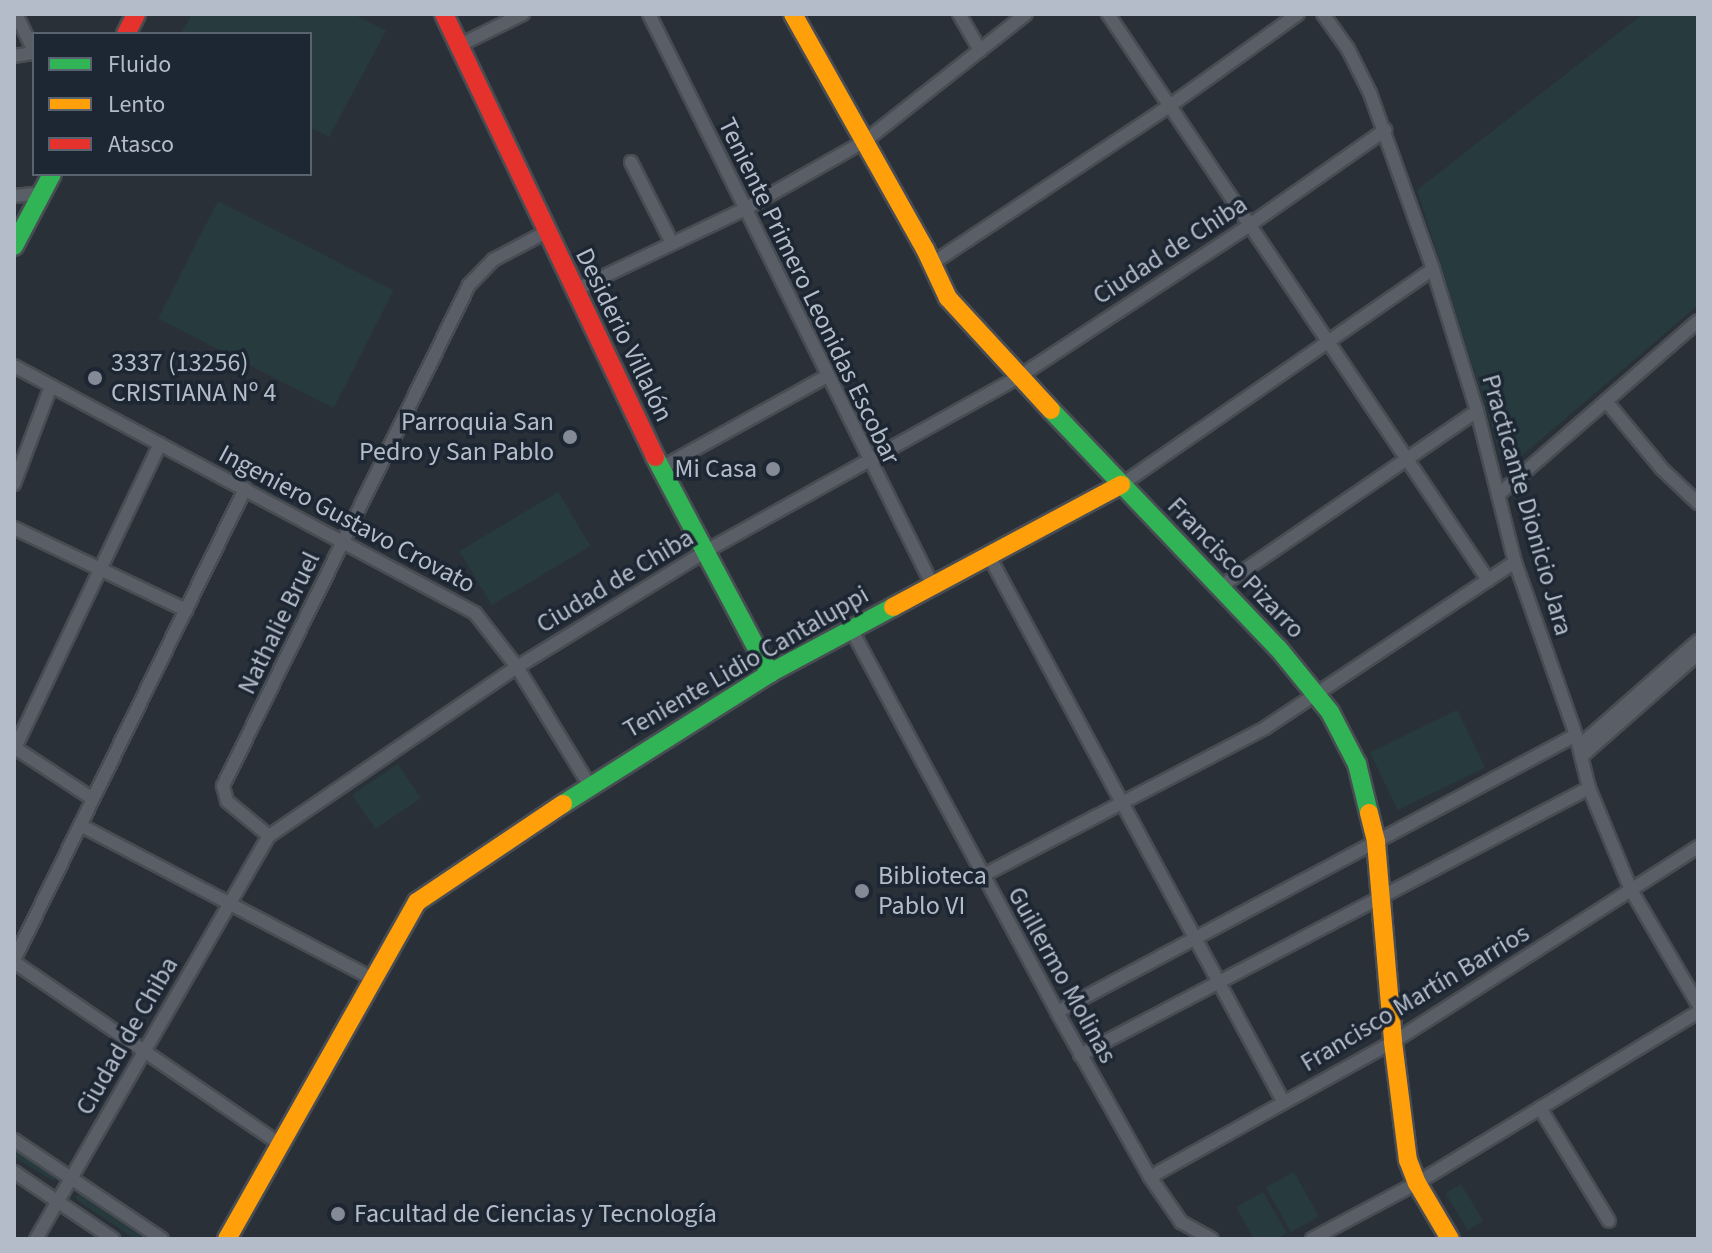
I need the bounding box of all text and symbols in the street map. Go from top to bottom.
legend [32,32,312,176]
text: Fluido [108,47,171,82]
text: Lento [108,87,165,122]
street label: Teniente Primero Leonidas Escobar [711,113,907,469]
text: Atasco [108,127,174,162]
street label: Ciudad de Chiba [1087,189,1253,311]
street label: Desiderio Villalón [568,243,680,427]
place label: 3337 (13256) CRISTIANA Nº 4 [111,347,276,408]
marker: 3337 (13256) CRISTIANA Nº 4 [86,369,104,387]
street label: Practicante Dionicio Jara [1475,371,1579,639]
place label: Parroquia San Pedro y San Pablo [359,406,554,468]
marker: Parroquia San Pedro y San Pablo [561,428,579,446]
street label: Ingeniero Gustavo Crovato [213,438,481,600]
place label: Mi Casa [675,453,757,485]
marker: Mi Casa [764,460,782,478]
street label: Francisco Pizarro [1161,491,1311,645]
street label: Ciudad de Chiba [531,522,699,640]
street label: Nathalie Bruel [231,547,327,699]
street label: Teniente Lidio Cantaluppi [618,579,874,745]
place label: Biblioteca Pablo VI [878,860,987,922]
street label: Guillermo Molinas [1001,881,1123,1069]
marker: Biblioteca Pablo VI [853,882,871,900]
street label: Francisco Martín Barrios [1295,917,1535,1079]
street label: Ciudad de Chiba [69,951,185,1121]
place label: Facultad de Ciencias y Tecnología [354,1198,717,1230]
marker: Facultad de Ciencias y Tecnología [329,1205,347,1223]

